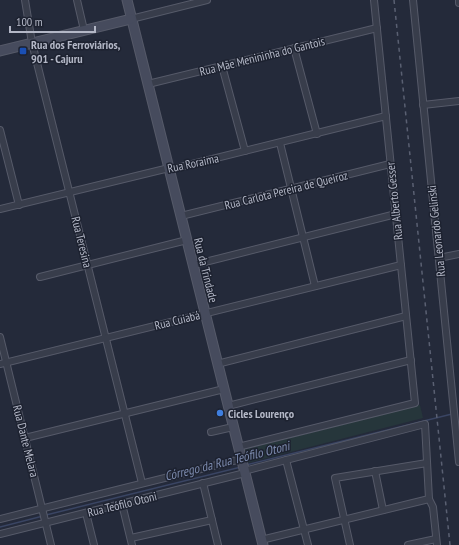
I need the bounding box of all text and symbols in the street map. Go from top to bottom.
scale bar [10,8,95,34]
text: 100 m [16,14,43,29]
street label: Rua Mãe Menininha do Gantois [198,33,326,79]
place label: Rua dos Ferroviários, 901 - Cajuru [31,37,121,66]
marker: Rua dos Ferroviários, 901 - Cajuru [18,46,28,56]
street label: Rua Roraima [166,150,220,176]
street label: Rua Alberto Gesser [382,161,406,241]
street label: Rua Carlota Pereira de Queiroz [223,167,349,213]
street label: Rua Leonardo Gelinski [424,184,448,278]
street label: Rua Teresina [68,215,96,269]
street label: Rua da Trindade [191,236,221,304]
street label: Rua Cuiabá [153,307,201,333]
street label: Rua Dante Melara [10,403,42,479]
place label: Cicles Lourenço [228,406,295,421]
marker: Cicles Lourenço [215,408,225,418]
water label: Córrego da Rua Teófilo Otoni [163,437,293,485]
street label: Rua Teófilo Otoni [86,488,158,520]

